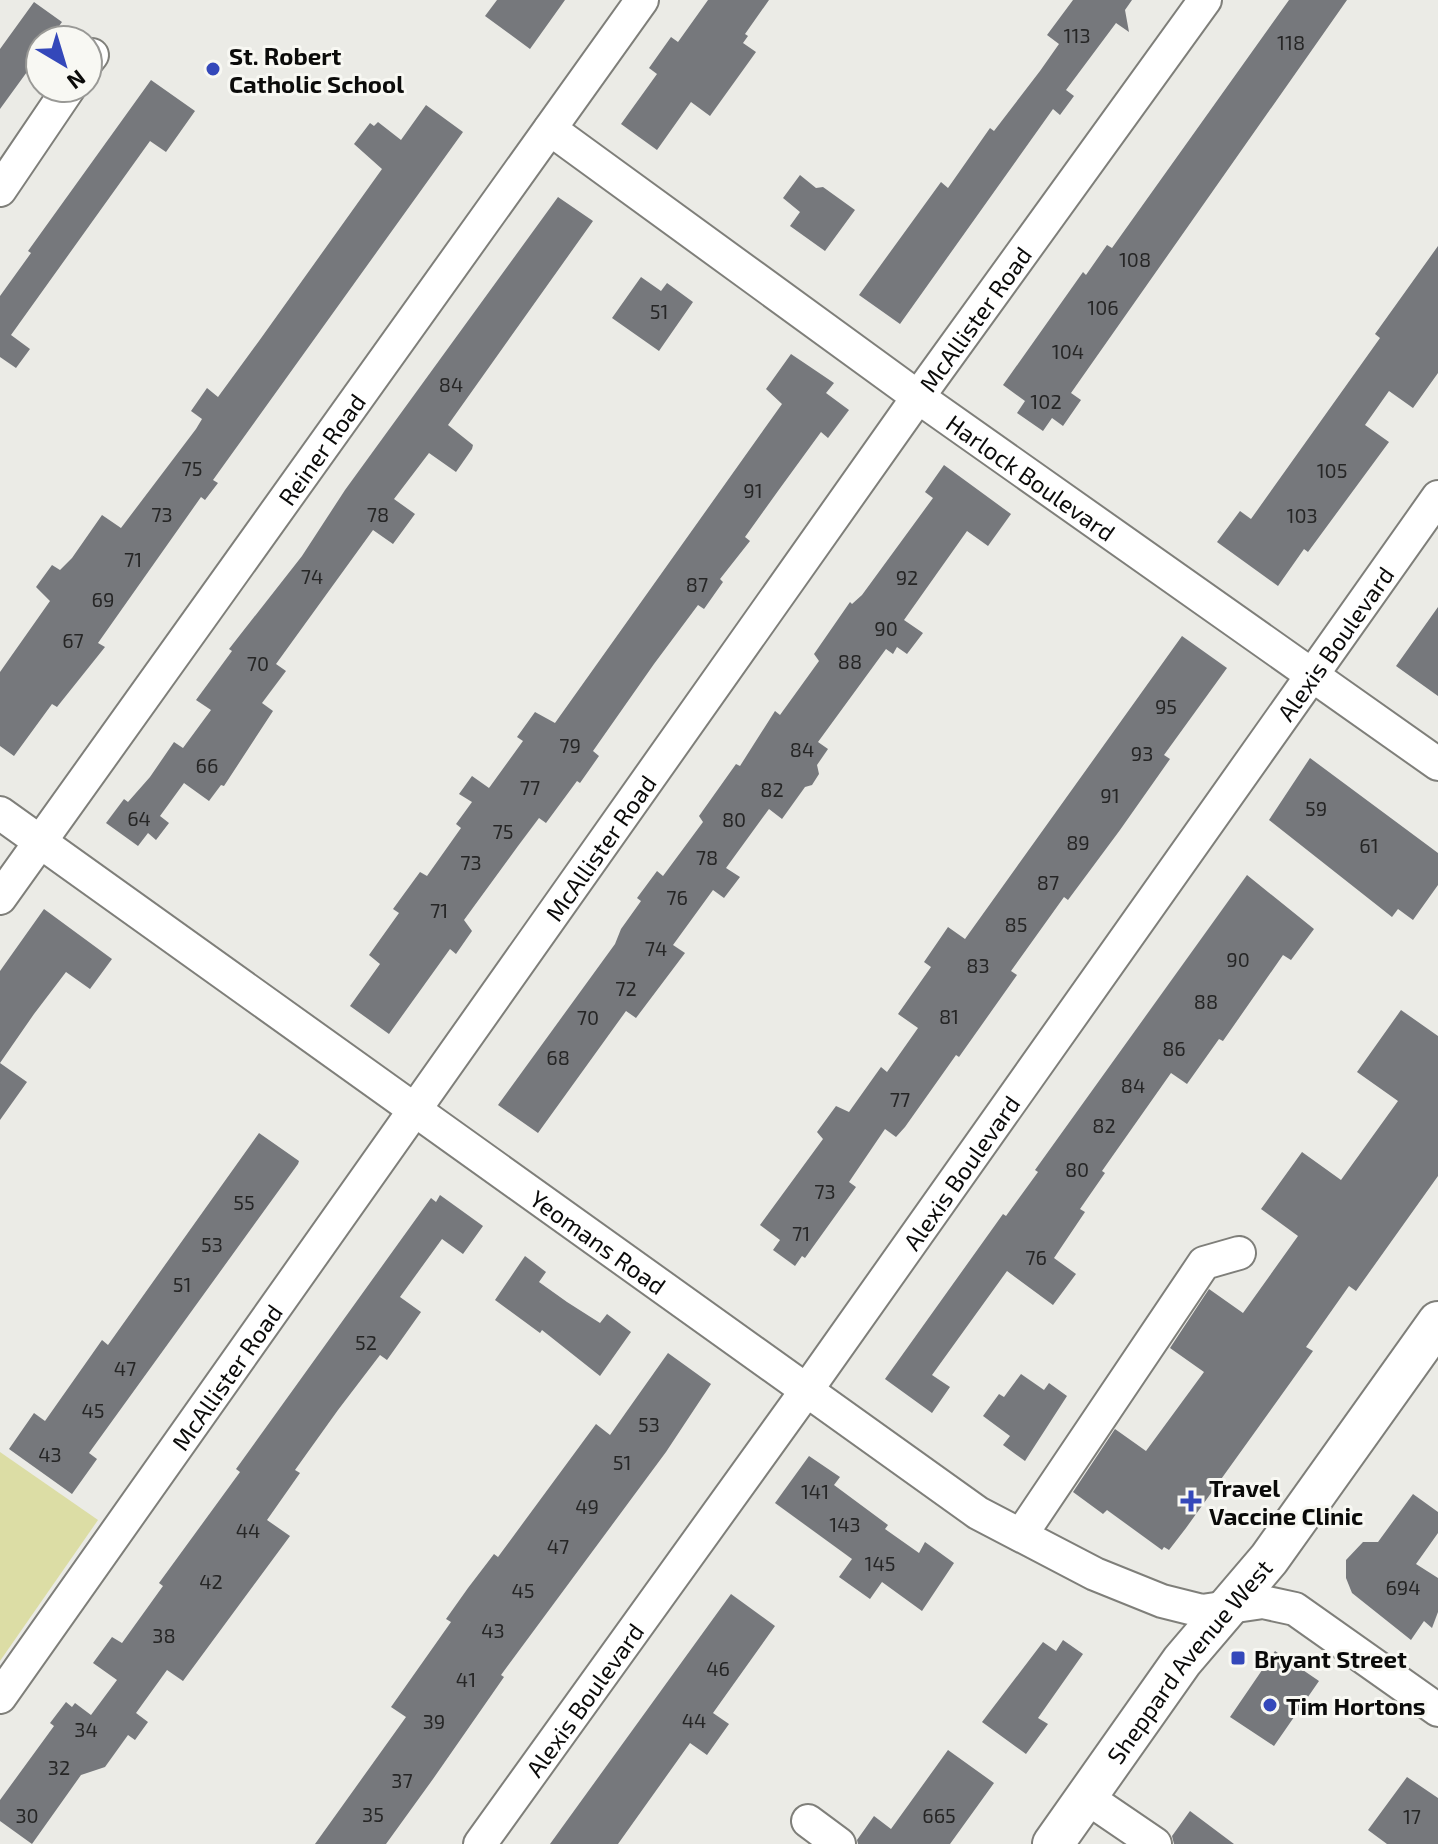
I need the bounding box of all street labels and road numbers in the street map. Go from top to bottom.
street label: McAllister Road [912,241,1037,397]
street label: Reiner Road [271,388,371,510]
street label: Harlock Boulevard [941,408,1121,546]
street label: Alexis Boulevard [1270,560,1399,726]
street label: McAllister Road [538,769,661,926]
street label: Alexis Boulevard [896,1089,1025,1255]
street label: Yeomans Road [525,1183,672,1300]
street label: McAllister Road [165,1298,288,1455]
street label: Sheppard Avenue West [1100,1553,1277,1769]
street label: Alexis Boulevard [519,1617,649,1782]

